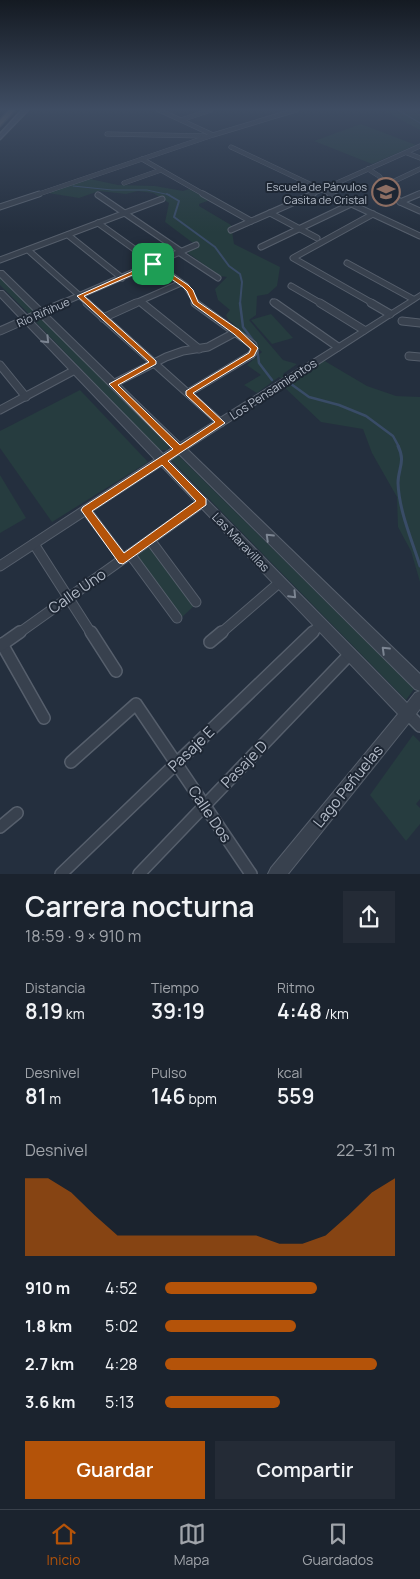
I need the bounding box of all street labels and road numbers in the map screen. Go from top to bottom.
street label: Río Riñihue [14,293,72,330]
street label: Los Pensamientos [226,354,320,424]
street label: Las Maravillas [208,509,274,575]
street label: Calle Uno [44,563,110,619]
street label: Pasaje E [163,722,219,776]
street label: Pasaje D [216,736,272,792]
street label: Lago Peñuelas [308,740,388,832]
street label: Calle Dos [183,781,237,847]

